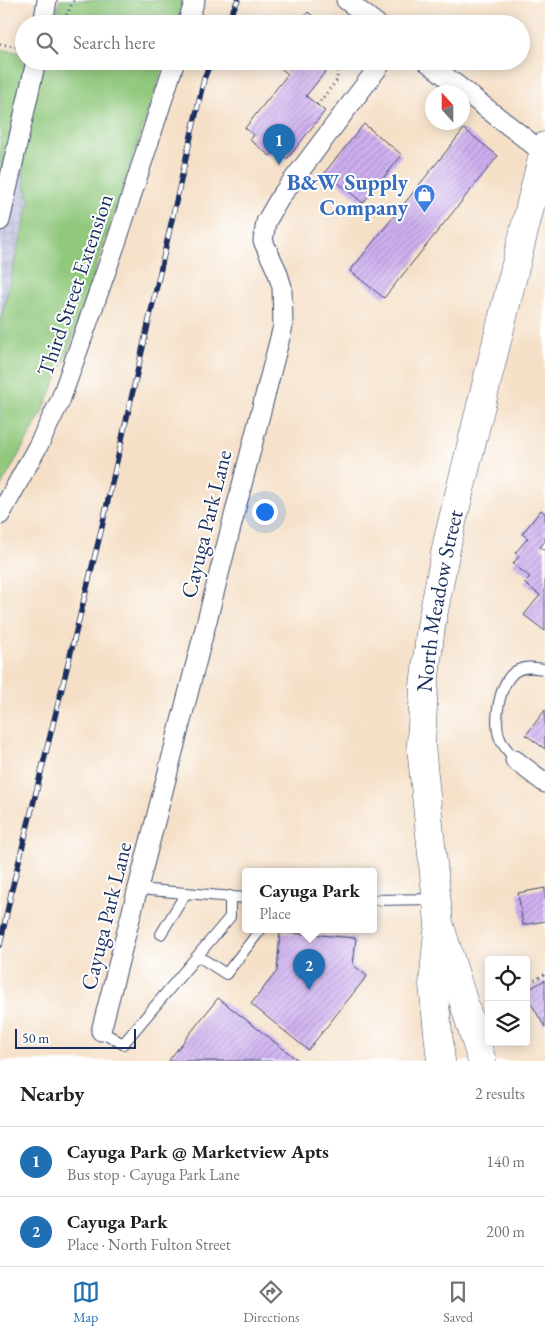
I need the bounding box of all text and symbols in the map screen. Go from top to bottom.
search box [15,15,530,70]
icon: search [33,29,61,57]
text: Search here [73,30,155,55]
north arrow [425,85,470,130]
pin: 1 [263,124,295,165]
place label: B&W Supply Company [287,168,408,222]
shop icon: B&W Supply Company [412,183,436,214]
street label: Third Street Extension [30,190,120,380]
street label: Cayuga Park Lane [174,446,239,601]
your location [252,499,278,525]
street label: North Meadow Street [409,507,469,694]
street label: Cayuga Park Lane [74,838,139,993]
popup [242,868,377,933]
text: Cayuga Park [259,878,360,903]
text: Place [259,903,291,924]
pin: 2 [293,949,325,990]
map controls [485,956,530,1046]
button: locate [485,956,530,1001]
button: layers [485,1001,530,1046]
scale bar [15,1026,136,1049]
text: 50 m [22,1029,49,1047]
text: Nearby [20,1080,84,1107]
text: 2 results [475,1083,525,1104]
text: Cayuga Park @ Marketview Apts [67,1139,329,1164]
text: 1 [32,1151,40,1172]
text: 140 m [486,1151,525,1172]
text: Bus stop · Cayuga Park Lane [67,1164,240,1185]
text: Cayuga Park [67,1209,168,1234]
text: 2 [32,1221,40,1242]
text: 200 m [486,1221,525,1242]
text: Place · North Fulton Street [67,1234,231,1255]
tab: Map [72,1278,100,1326]
tab: Directions [243,1278,300,1326]
tab: Saved [443,1278,473,1326]

